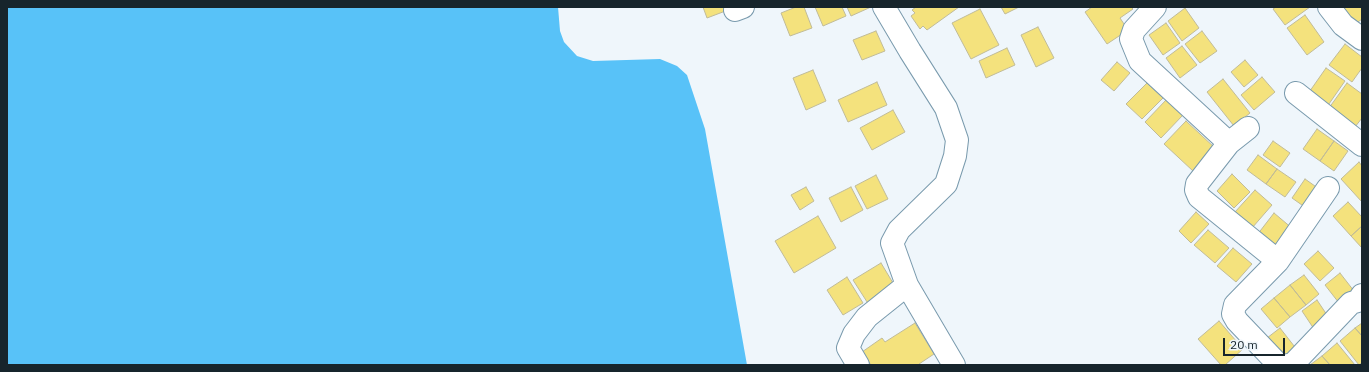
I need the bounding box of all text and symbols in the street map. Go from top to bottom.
scale bar [1225,330,1287,356]
text: 20 m [1230,337,1258,352]

